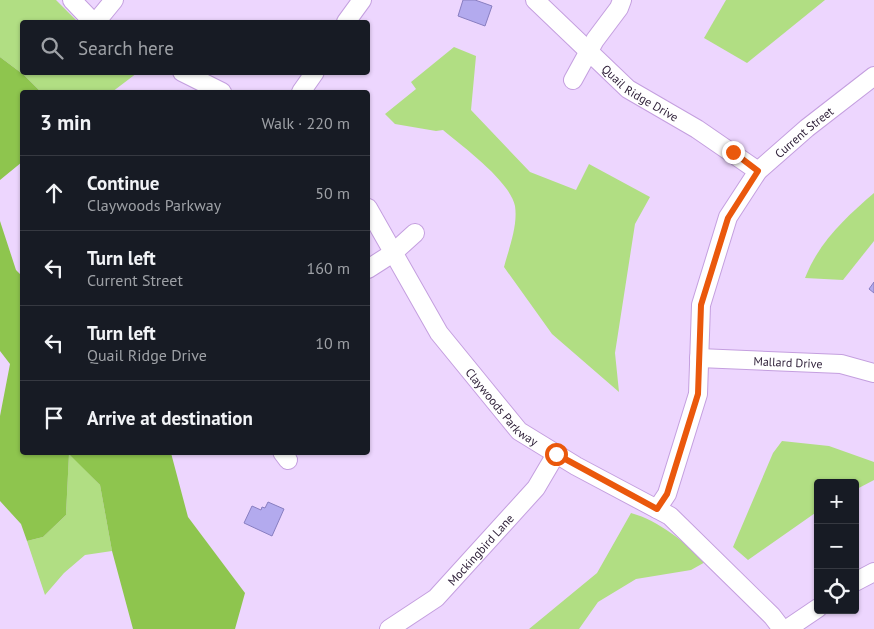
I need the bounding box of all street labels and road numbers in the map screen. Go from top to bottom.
street label: Quail Ridge Drive [599,61,681,124]
street label: Current Street [771,103,836,161]
street label: Mallard Drive [753,353,823,371]
street label: Claywoods Parkway [463,365,541,449]
street label: Mockingbird Lane [444,511,517,588]

